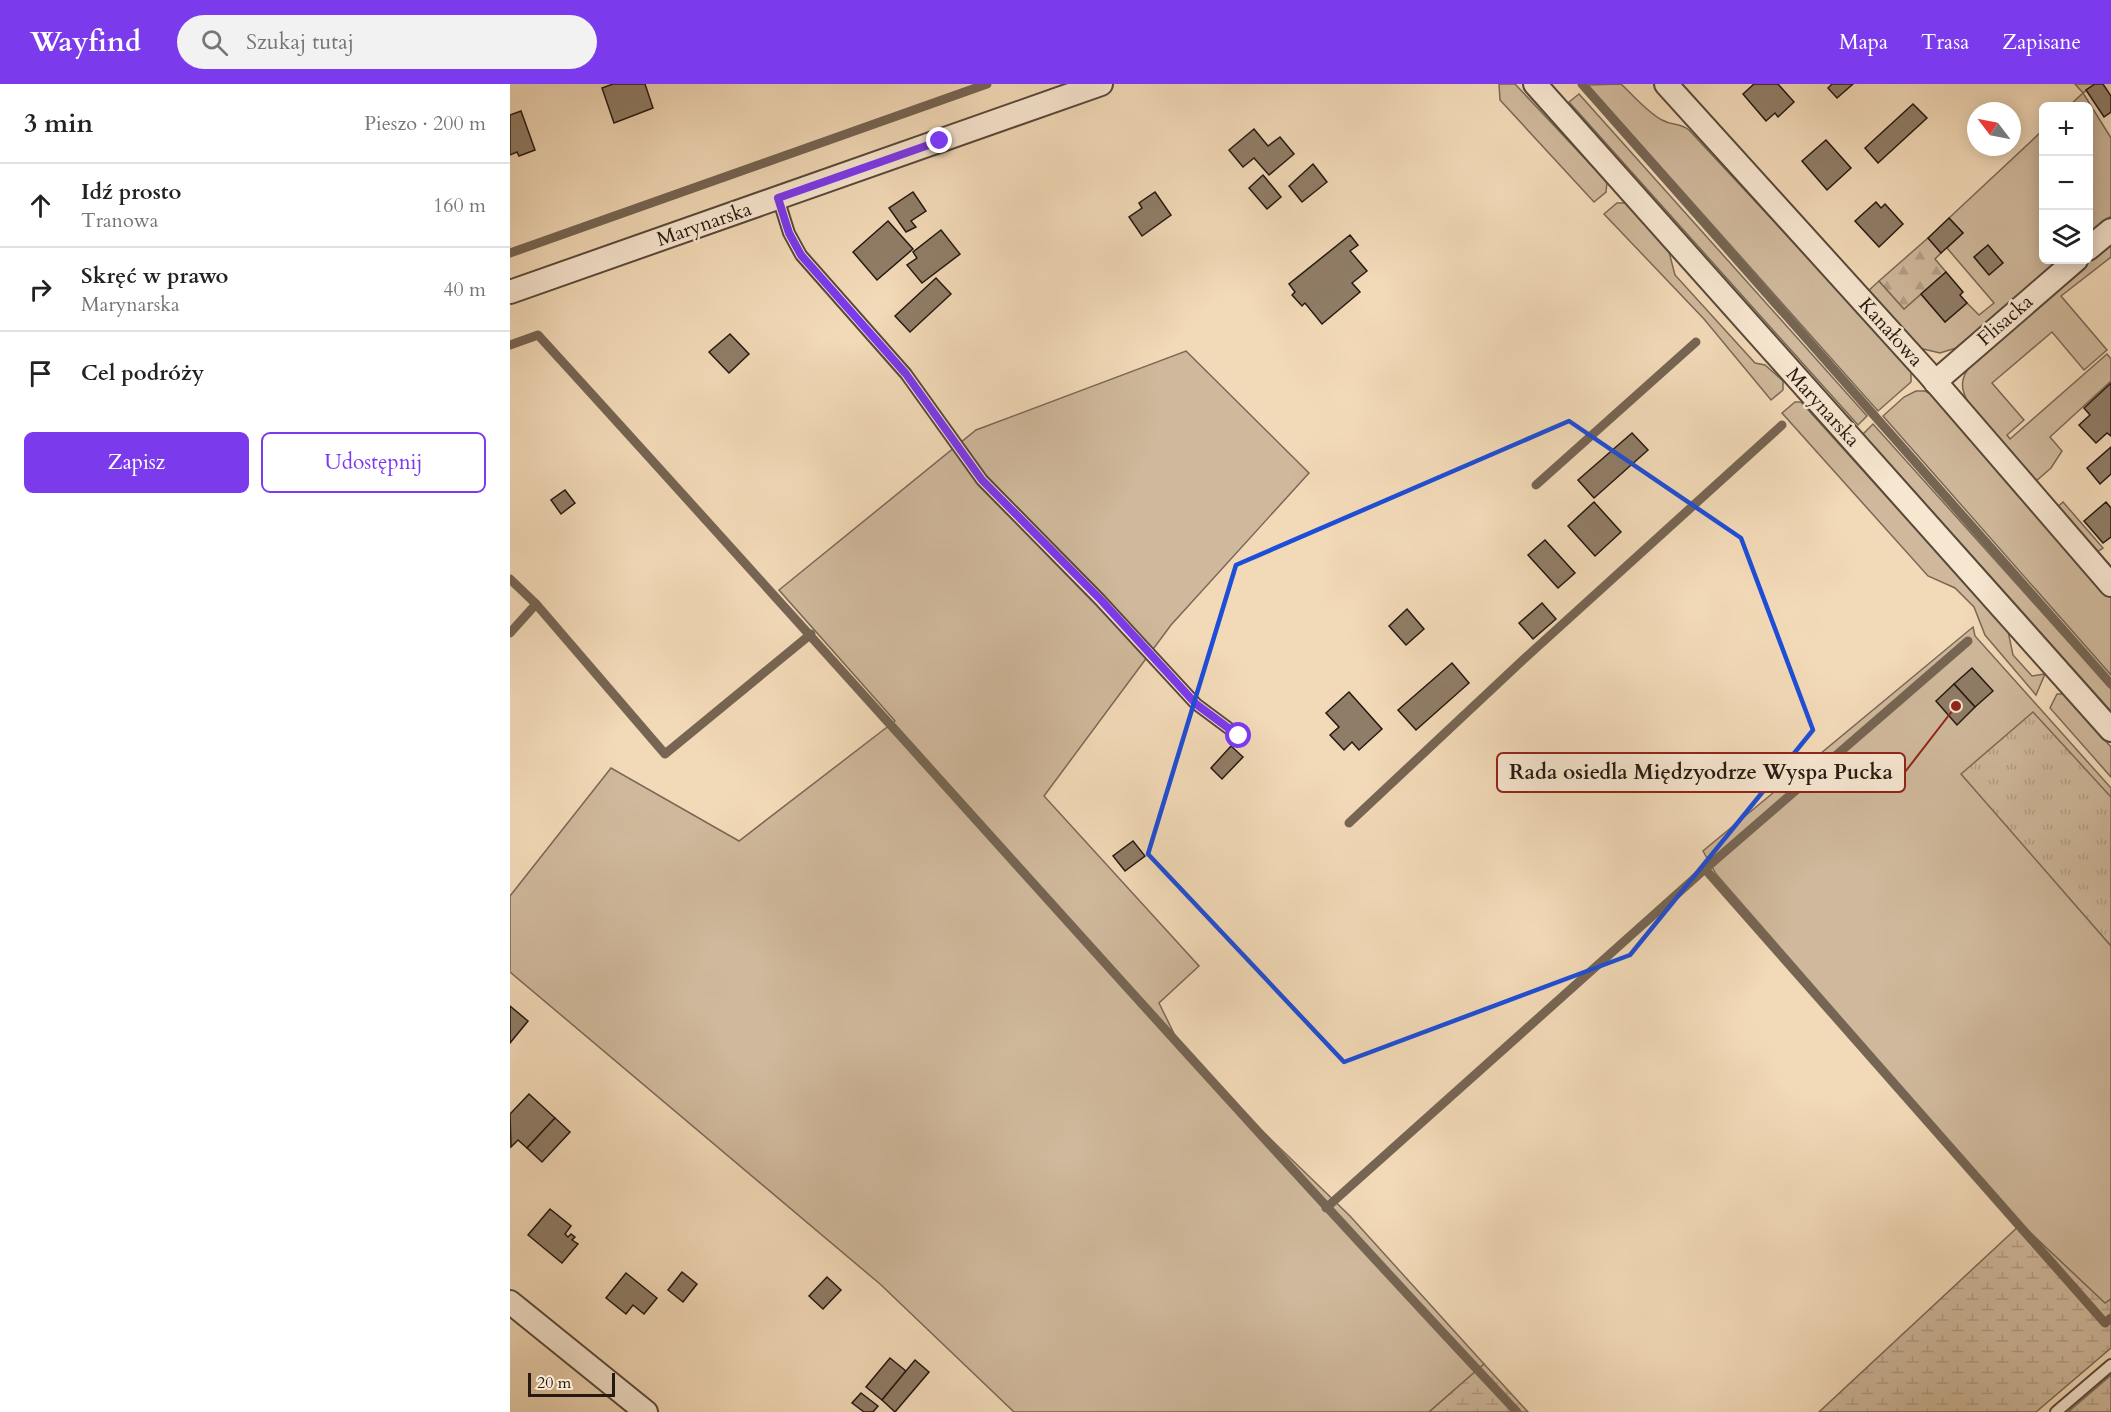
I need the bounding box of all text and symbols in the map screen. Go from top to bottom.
search box [177,15,597,69]
text: Wayfind [30,23,141,61]
icon: search [198,26,231,59]
text: Szukaj tutaj [246,27,354,57]
text: Mapa [1839,28,1888,57]
text: Trasa [1921,28,1969,57]
text: Zapisane [2002,28,2081,57]
north arrow [1967,102,2021,156]
map controls [2039,102,2093,264]
button: + [2039,102,2093,156]
text: 3 min [24,106,93,141]
text: Pieszo · 200 m [364,110,486,137]
route end [926,127,952,153]
button: − [2039,156,2093,210]
text: Idź prosto [81,177,181,207]
icon: ahead [24,189,57,222]
text: 160 m [433,192,486,219]
street label: Marynarska [653,195,755,253]
text: Tranowa [81,207,158,234]
button: layers [2039,210,2093,264]
text: Skręć w prawo [81,261,228,291]
icon: right [24,273,57,306]
text: 40 m [443,276,486,303]
street label: Flisacka [1971,288,2039,352]
text: Marynarska [81,291,180,318]
street label: Kanałowa [1853,292,1930,373]
icon: arrive [24,357,57,390]
text: Cel podróży [81,358,204,388]
street label: Marynarska [1780,361,1866,453]
button: Zapisz [24,432,249,493]
button: Udostępnij [261,432,486,493]
route start [1225,722,1251,748]
callout: Rada osiedla Międzyodrze Wyspa Pucka [1497,753,1905,792]
text: Rada osiedla Międzyodrze Wyspa Pucka [1509,758,1893,787]
scale bar [528,1370,615,1398]
text: 20 m [537,1372,571,1394]

